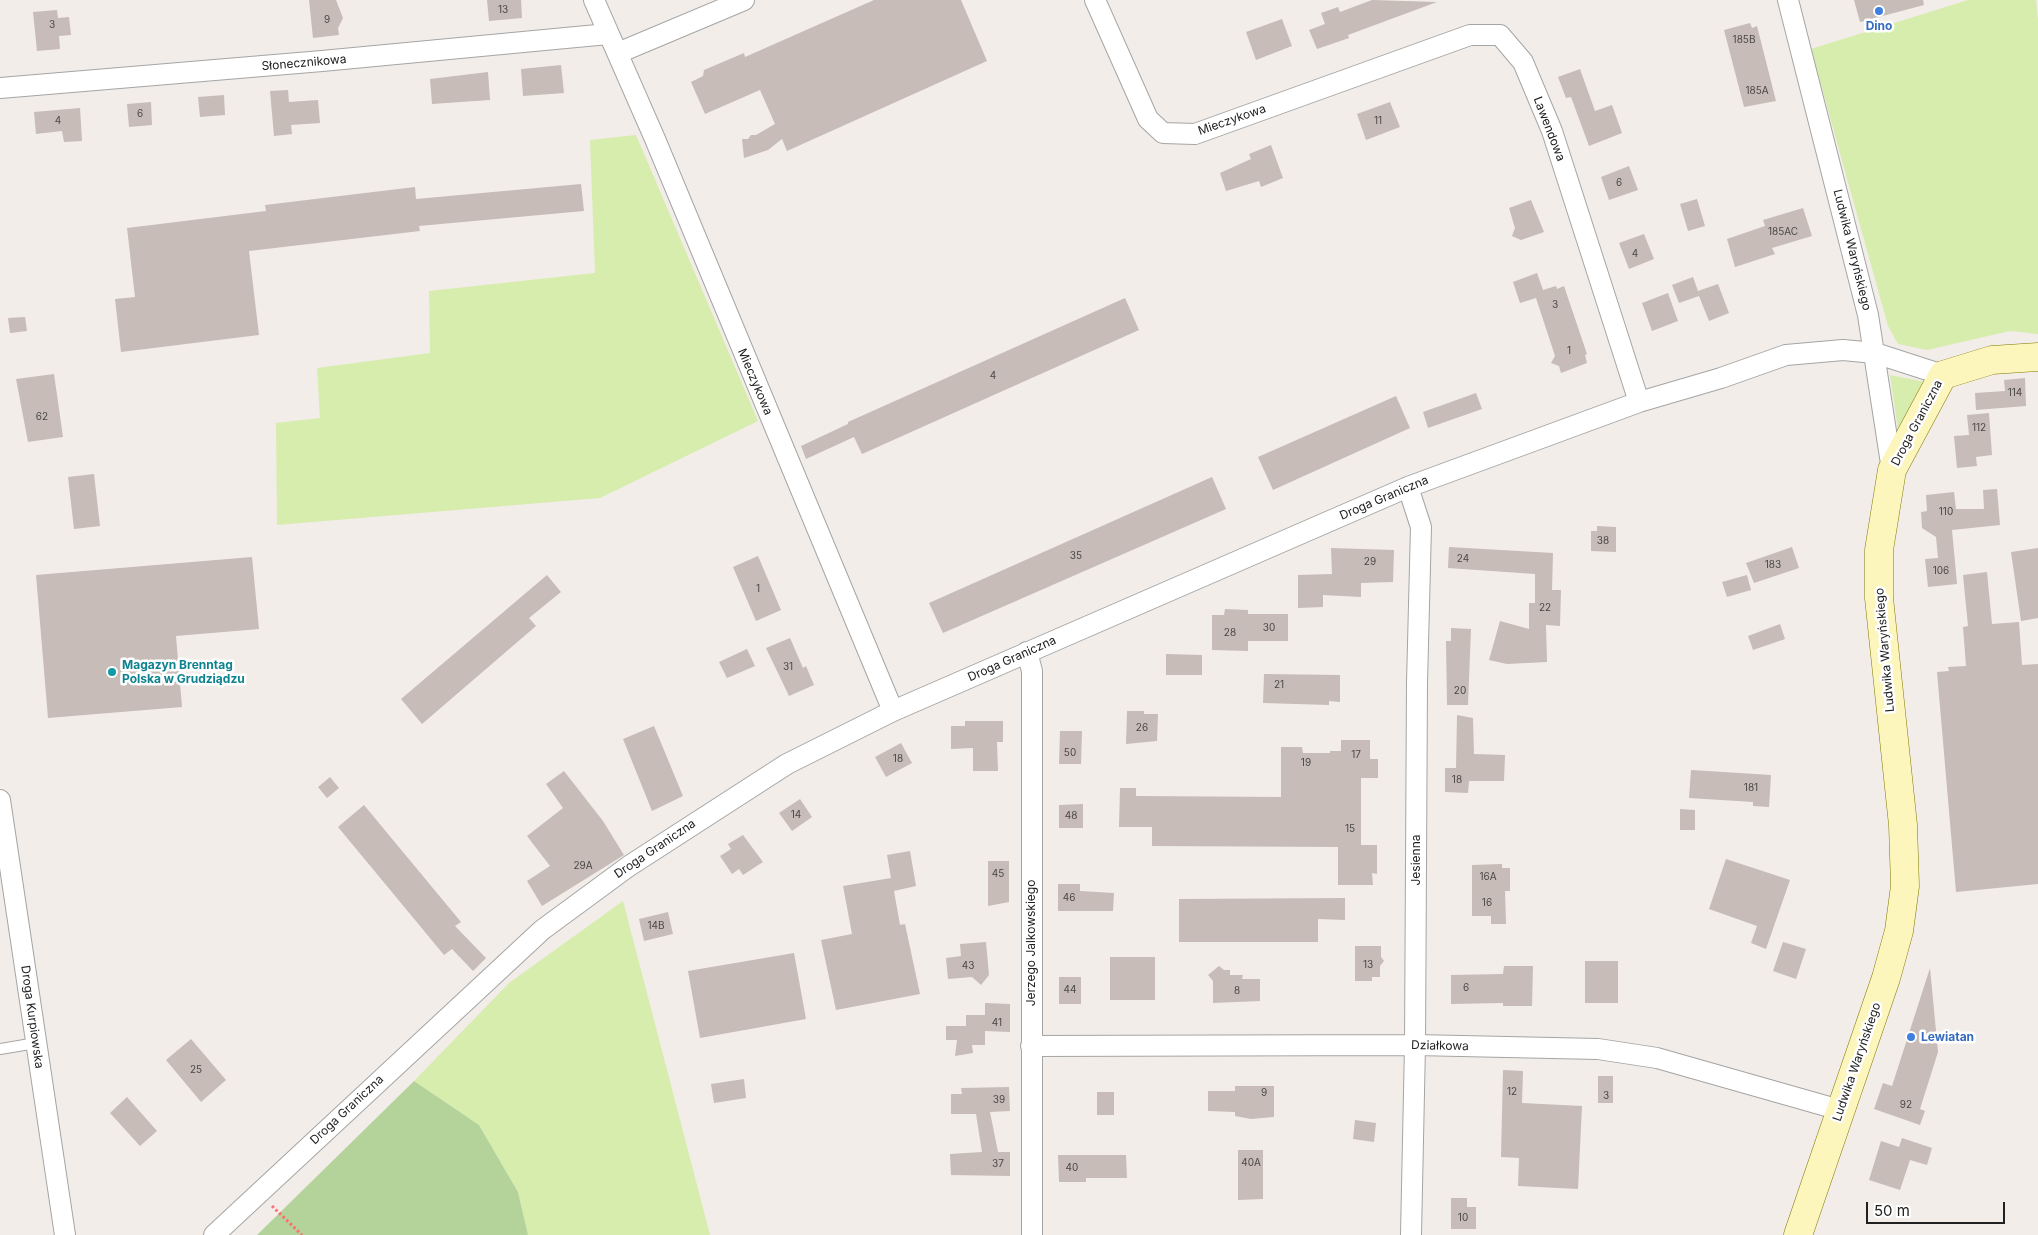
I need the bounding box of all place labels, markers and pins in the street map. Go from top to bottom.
marker: Dino [1873,5,1885,17]
place label: Dino [1866,19,1892,33]
place label: Magazyn Brenntag Polska w Grudziądzu [122,658,245,686]
marker: Magazyn Brenntag Polska w Grudziądzu [106,666,118,678]
place label: Lewiatan [1921,1030,1974,1044]
marker: Lewiatan [1905,1031,1917,1043]

